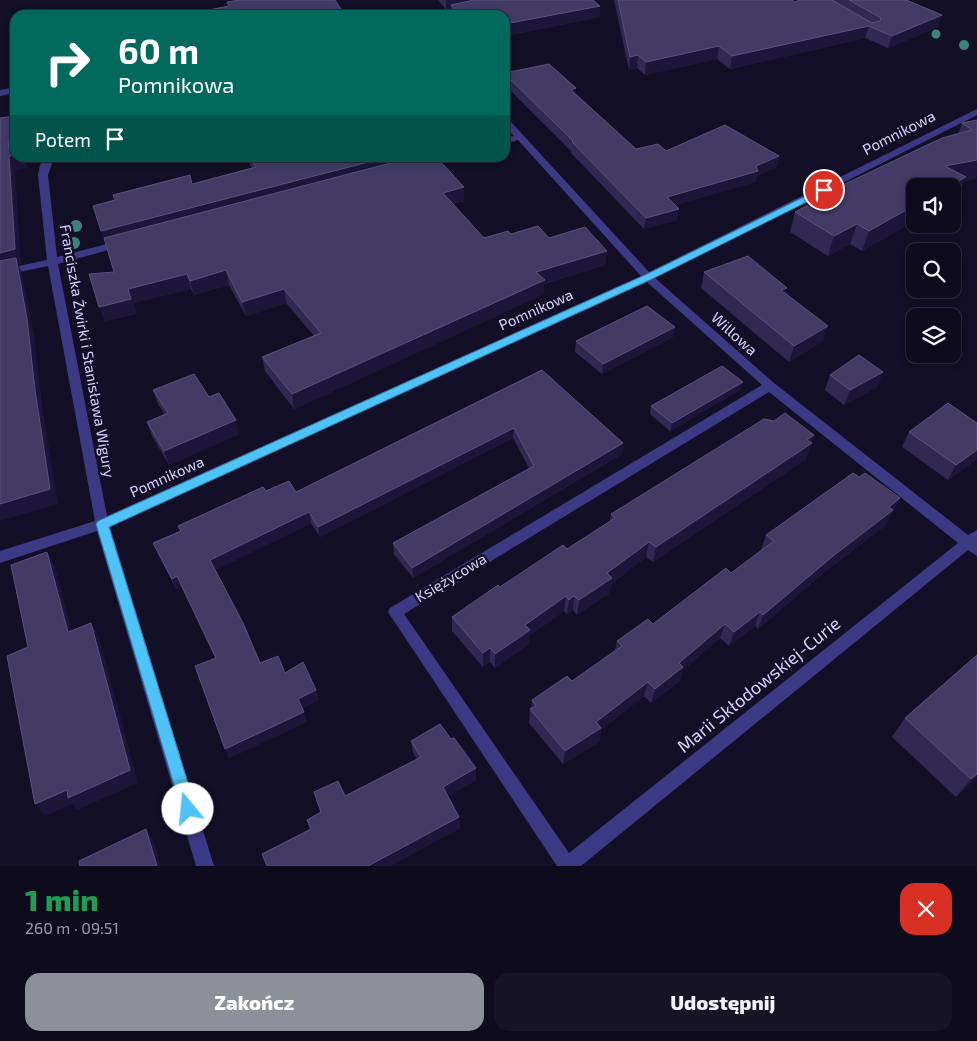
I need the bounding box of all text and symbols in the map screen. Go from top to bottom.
text: 60 m [118,29,199,71]
icon: right [35,30,100,95]
text: Pomnikowa [118,71,234,97]
street label: Pomnikowa [859,106,938,158]
icon: arrive [101,125,129,153]
text: Potem [35,128,91,151]
pin [803,169,845,211]
icon: arrive [810,176,838,204]
map controls [906,178,961,363]
button: sound [906,178,961,233]
street label: Franciszka Żwirki i Stanisława Wigury [57,223,119,479]
button: search [906,243,961,298]
street label: Pomnikowa [496,285,575,333]
street label: Willowa [708,308,761,359]
button: layers [906,308,961,363]
street label: Pomnikowa [127,452,206,500]
street label: Księżycowa [412,549,489,605]
street label: Marii Skłodowskiej-Curie [672,612,844,757]
position arrow [161,782,213,834]
text: 1 min [25,881,99,917]
button: close [900,883,952,935]
text: 260 m · 09:51 [25,918,119,937]
button: Zakończ [25,973,484,1031]
button: Udostępnij [494,973,952,1031]

